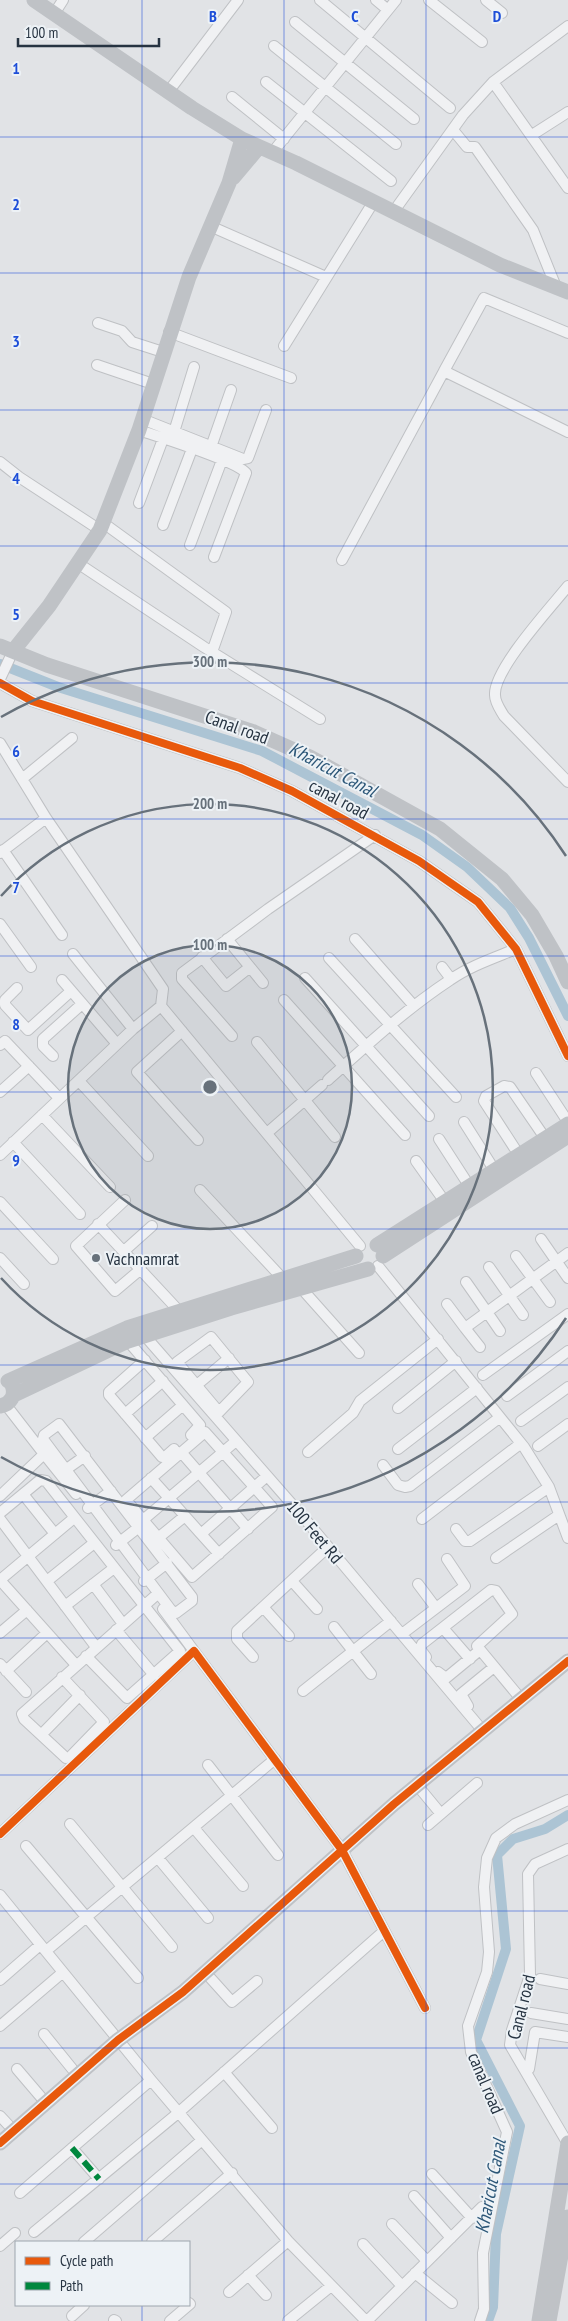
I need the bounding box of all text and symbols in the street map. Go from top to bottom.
text: B [209,6,217,26]
text: C [351,6,359,26]
text: D [493,6,502,26]
scale bar [18,15,159,47]
text: 100 m [25,23,58,42]
text: 1 [12,58,20,78]
text: 2 [12,194,20,214]
text: 3 [12,331,20,351]
text: 4 [12,468,20,488]
text: 5 [12,604,20,624]
text: 300 m [193,652,227,671]
street label: Canal road [202,705,272,749]
water label: Kharicut Canal [285,736,382,803]
text: 6 [12,741,20,761]
street label: canal road [305,774,373,824]
text: 200 m [193,794,227,813]
text: 7 [12,877,20,897]
text: 100 m [193,935,227,954]
text: 8 [12,1014,20,1034]
centre of rings [201,1078,219,1096]
text: 9 [12,1150,20,1170]
place label: Vachnamrat [105,1247,179,1270]
marker: Vachnamrat [90,1252,102,1264]
street label: 100 Feet Rd [282,1496,348,1568]
street label: Canal road [502,1972,540,2042]
street label: canal road [463,2049,509,2117]
water label: Kharicut Canal [469,2135,511,2235]
legend [15,2241,190,2306]
text: Cycle path [60,2251,113,2270]
text: Path [60,2276,83,2295]

